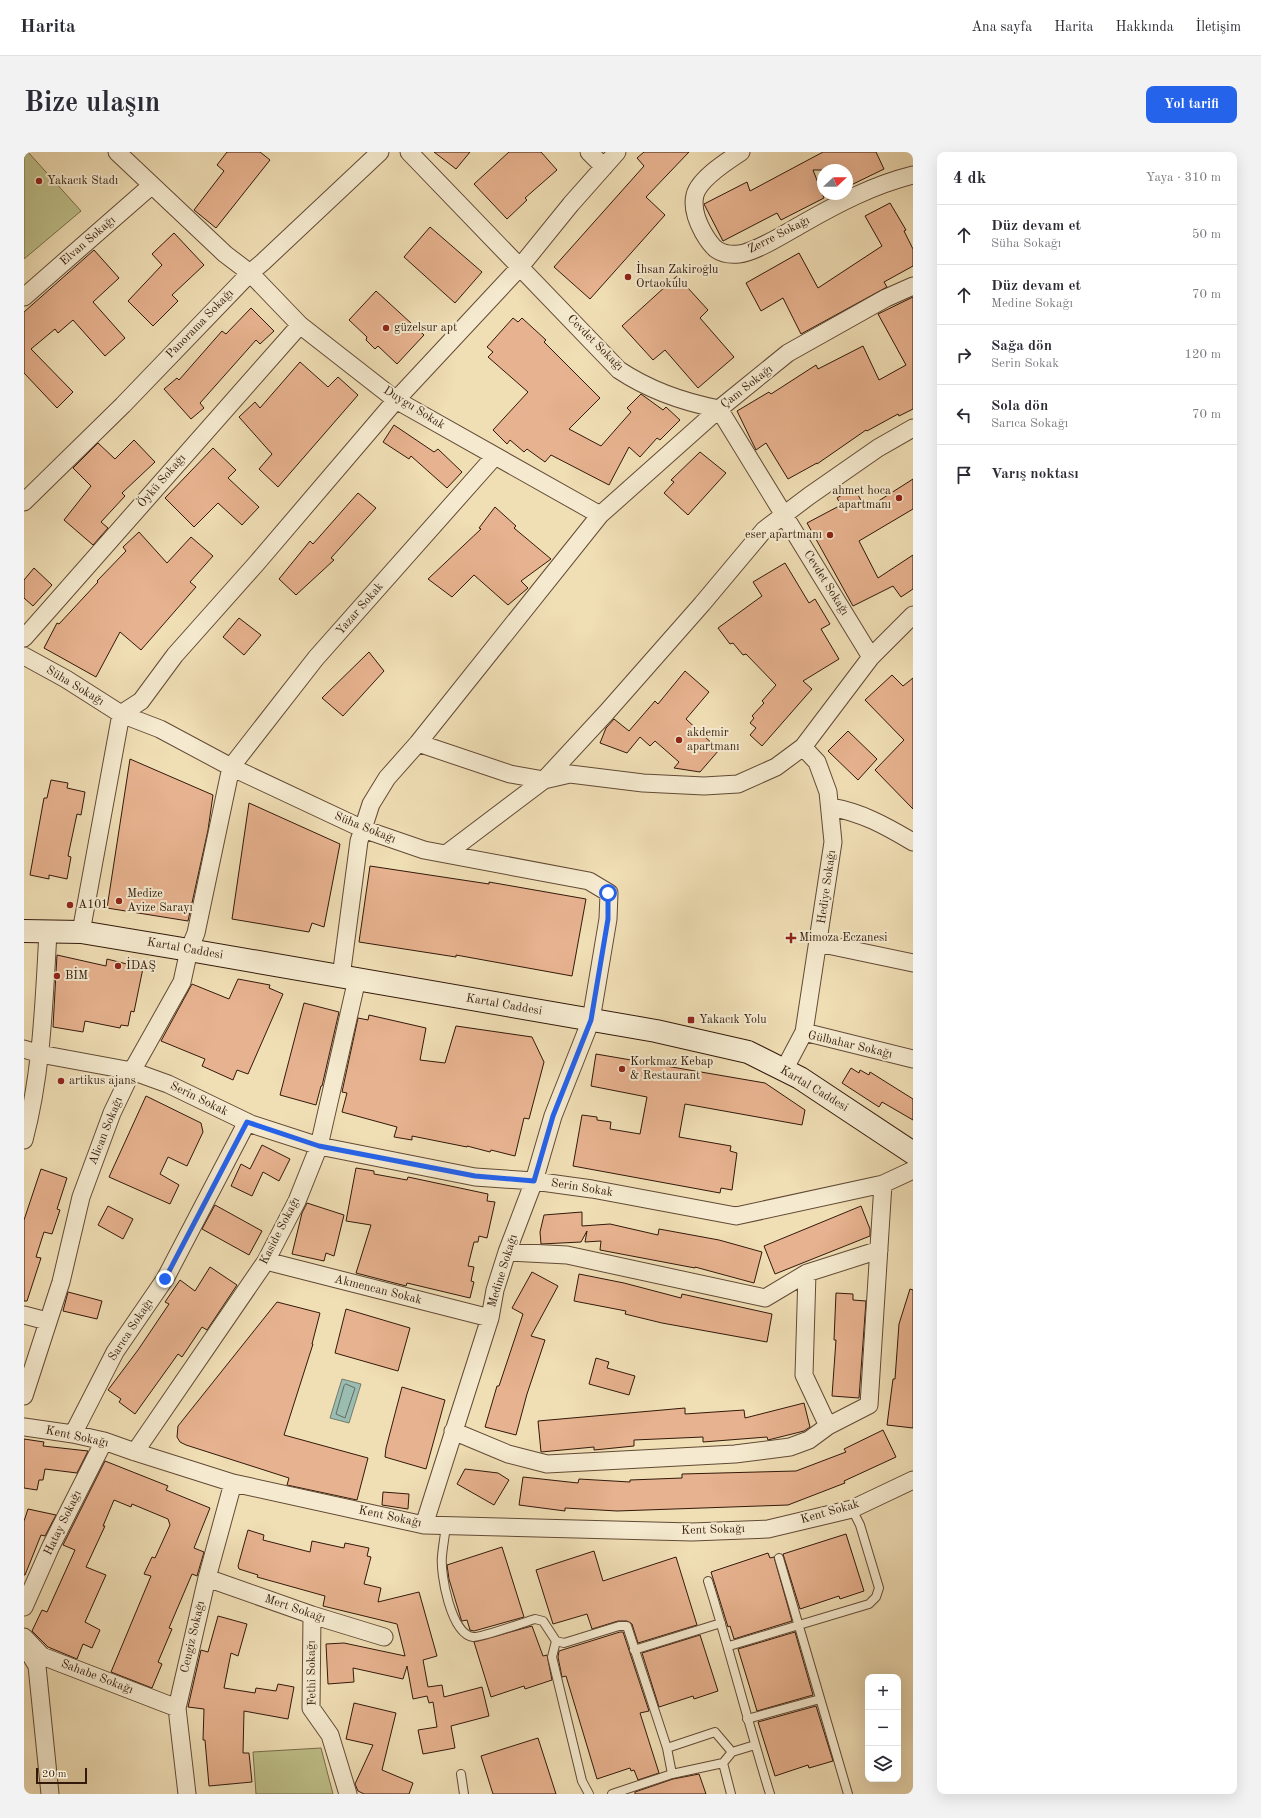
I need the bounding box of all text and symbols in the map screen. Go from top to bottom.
text: Harita [20,18,76,37]
text: Ana sayfa [971,20,1032,34]
text: Harita [1054,20,1094,34]
text: Hakkında [1116,20,1174,34]
text: İletişim [1196,20,1241,34]
button: Yol tarifi [1146,86,1237,123]
text: Bize ulaşın [24,90,160,118]
north arrow [817,164,853,200]
text: 4 dk [953,170,986,187]
text: Yaya · 310 m [1146,171,1221,184]
place label: Yakacık Stadı [47,175,118,187]
marker: Yakacık Stadı [34,176,44,186]
street label: Elvan Sokağı [58,214,118,268]
street label: Zerre Sokağı [746,214,812,256]
text: Düz devam et [991,219,1081,234]
icon: ahead [953,224,975,246]
text: 50 m [1192,228,1221,241]
text: Süha Sokağı [991,237,1061,250]
place label: İhsan Zakiroğlu Ortaokulu [636,260,719,290]
marker: İhsan Zakiroğlu Ortaokulu [623,272,633,282]
text: Düz devam et [991,279,1081,294]
icon: ahead [953,284,975,306]
street label: Panorama Sokağı [164,287,236,361]
text: 70 m [1192,288,1221,301]
text: Medine Sokağı [991,297,1073,310]
street label: Cevdet Sokağı [565,313,625,373]
place label: güzelsur apt [394,322,457,334]
marker: güzelsur apt [381,323,391,333]
text: Sağa dön [991,339,1052,354]
icon: right [953,344,975,366]
text: 120 m [1184,348,1221,361]
text: Serin Sokak [991,357,1059,370]
street label: Çam Sokağı [719,363,775,411]
street label: Duygu Sokak [381,384,447,432]
text: Sola dön [991,399,1048,414]
icon: left [953,404,975,426]
text: 70 m [1192,408,1221,421]
text: Sarıca Sokağı [991,417,1068,430]
street label: Öykü Sokağı [133,450,188,510]
icon: arrive [953,464,975,486]
text: Varış noktası [991,467,1079,482]
place label: ahmet hoca apartmanı [832,485,891,511]
marker: ahmet hoca apartmanı [894,493,904,503]
place label: eser apartmanı [745,529,822,541]
marker: eser apartmanı [825,530,835,540]
street label: Cevdet Sokağı [801,548,851,618]
street label: Yazar Sokak [334,580,386,638]
street label: Süha Sokağı [44,664,106,708]
place label: akdemir apartmanı [687,727,739,753]
marker: akdemir apartmanı [674,735,684,745]
street label: Süha Sokağı [333,810,397,846]
street label: Hediye Sokağı [816,849,838,925]
route start [599,884,617,902]
place label: Medize Avize Sarayı [127,888,193,914]
marker: Medize Avize Sarayı [114,896,124,906]
place label: A101 [78,899,108,911]
marker: A101 [65,900,75,910]
place label: Mimoza Eczanesi [799,932,888,944]
marker: Mimoza Eczanesi [786,933,796,943]
street label: Kartal Caddesi [146,936,224,962]
place label: İDAŞ [126,956,156,972]
marker: İDAŞ [113,961,123,971]
place label: BİM [65,966,88,982]
marker: BİM [52,971,62,981]
street label: Kartal Caddesi [465,992,543,1018]
place label: Yakacık Yolu [699,1014,767,1026]
marker: Yakacık Yolu [686,1015,696,1025]
street label: Gülbahar Sokağı [807,1029,893,1061]
place label: Korkmaz Kebap & Restaurant [630,1056,713,1082]
marker: Korkmaz Kebap & Restaurant [617,1064,627,1074]
street label: Kartal Caddesi [778,1064,850,1114]
place label: artikus ajans [69,1075,136,1087]
marker: artikus ajans [56,1076,66,1086]
street label: Serin Sokak [168,1080,230,1118]
street label: Alican Sokağı [87,1095,125,1167]
street label: Serin Sokak [550,1177,614,1199]
street label: Kaside Sokağı [258,1195,302,1267]
street label: Medine Sokağı [486,1233,520,1309]
route end [156,1270,174,1288]
street label: Akmencan Sokak [333,1273,423,1307]
street label: Sarıca Sokağı [107,1297,155,1363]
street label: Kent Sokağı [44,1424,110,1450]
street label: Hatay Sokağı [42,1489,84,1557]
street label: Kent Sokak [799,1498,861,1526]
street label: Kent Sokağı [357,1504,423,1530]
street label: Kent Sokağı [681,1523,745,1537]
street label: Mert Sokağı [263,1593,327,1625]
street label: Cengiz Sokağı [179,1600,207,1674]
street label: Fethi Sokağı [305,1640,319,1706]
street label: Sahabe Sokağı [59,1658,135,1696]
map controls [865,1674,901,1782]
button: + [865,1674,901,1710]
button: − [865,1710,901,1746]
button: layers [865,1746,901,1782]
scale bar [36,1766,87,1785]
text: 20 m [42,1769,67,1780]

